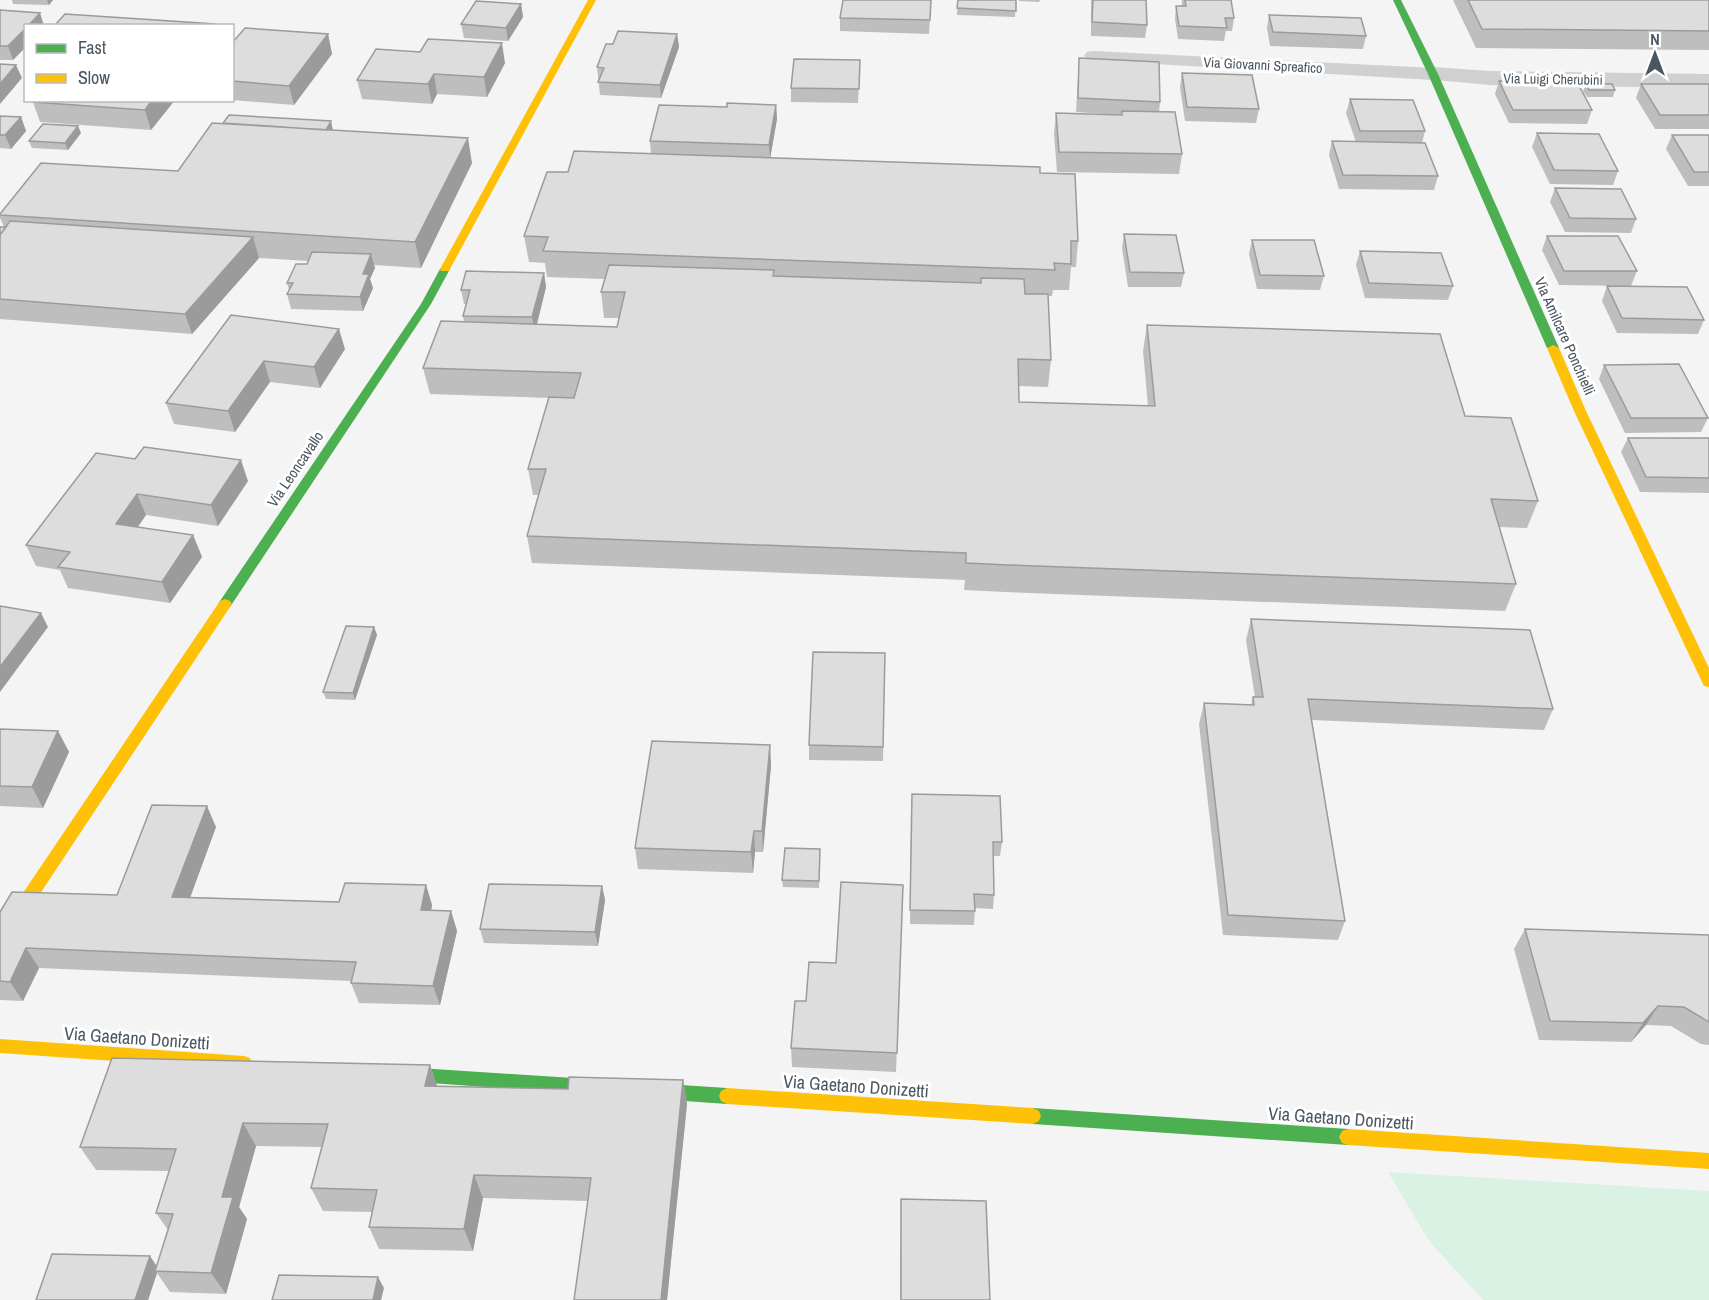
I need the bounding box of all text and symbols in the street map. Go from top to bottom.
legend [24,24,234,102]
north arrow [1625,24,1685,84]
text: N [1650,28,1660,50]
text: Fast [78,35,106,60]
street label: Via Giovanni Spreafico [1203,53,1323,77]
text: Slow [78,65,110,90]
street label: Via Luigi Cherubini [1503,69,1603,89]
street label: Via Amilcare Ponchielli [1530,274,1600,398]
street label: Via Leoncavallo [262,427,328,511]
street label: Via Gaetano Donizetti [63,1020,211,1056]
street label: Via Gaetano Donizetti [782,1068,930,1104]
street label: Via Gaetano Donizetti [1267,1100,1415,1136]

